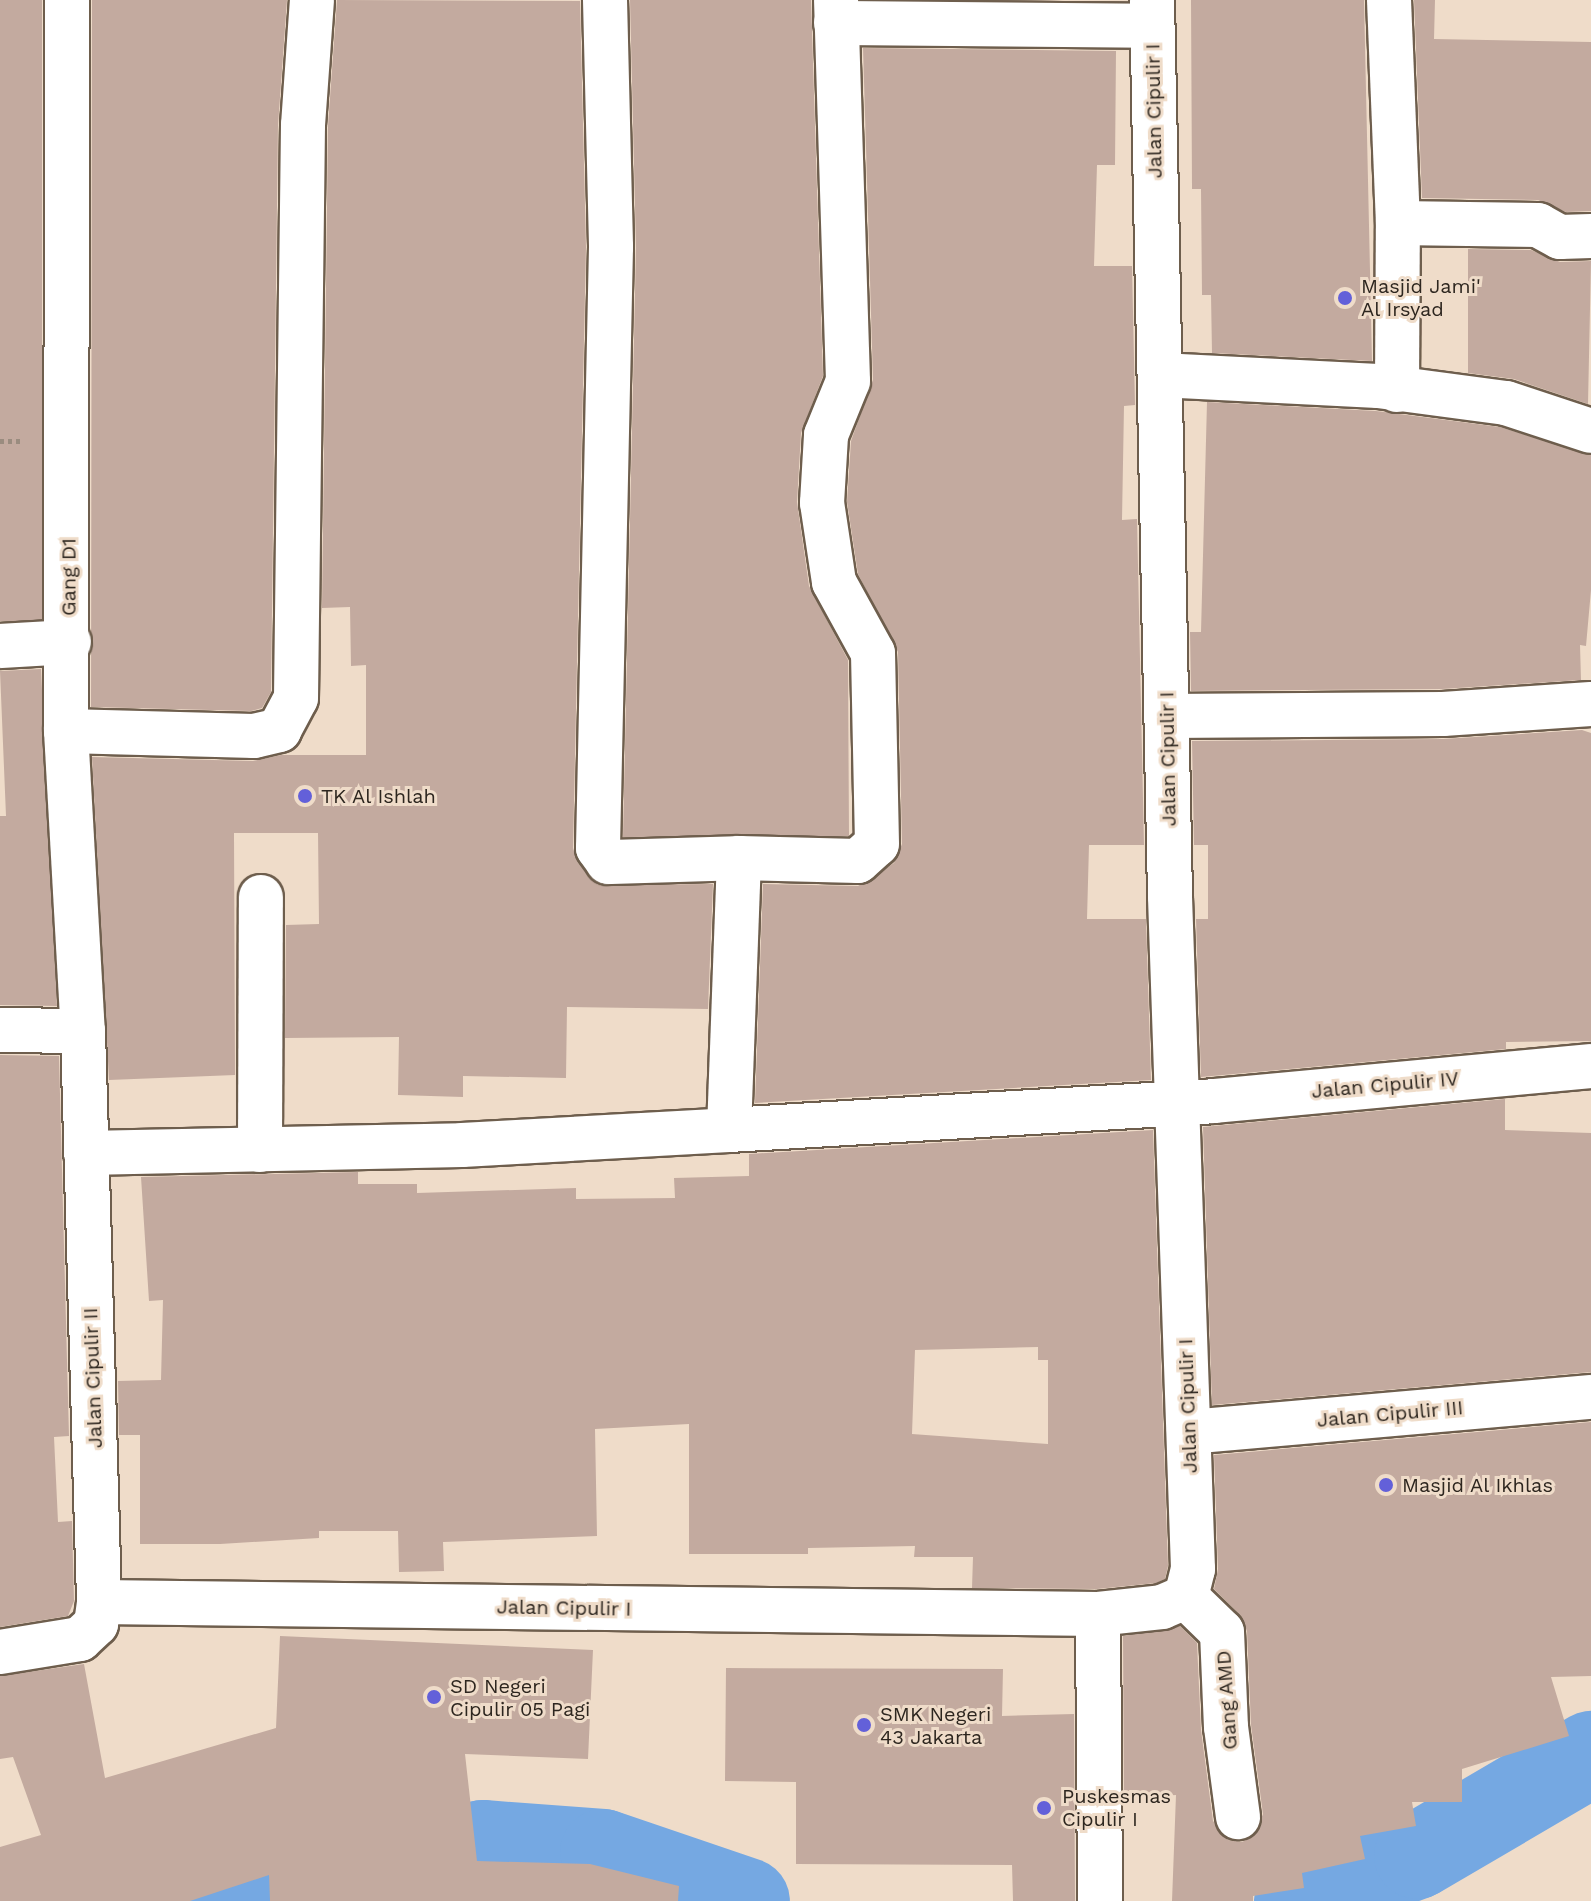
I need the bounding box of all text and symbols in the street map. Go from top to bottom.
street label: Jalan Cipulir I [1141,43,1167,179]
place label: Masjid Jami' Al Irsyad [1361,274,1481,321]
marker: Masjid Jami' Al Irsyad [1336,289,1354,307]
street label: Gang D1 [57,538,81,616]
street label: Jalan Cipulir I [1155,691,1181,827]
place label: TK Al Ishlah [321,784,438,808]
marker: TK Al Ishlah [296,787,314,805]
street label: Jalan Cipulir IV [1310,1067,1460,1103]
street label: Jalan Cipulir II [79,1307,107,1449]
street label: Jalan Cipulir I [1174,1338,1202,1474]
street label: Jalan Cipulir III [1316,1396,1464,1432]
place label: Masjid Al Ikhlas [1402,1473,1554,1497]
marker: Masjid Al Ikhlas [1377,1476,1395,1494]
street label: Jalan Cipulir I [496,1595,632,1621]
street label: Gang AMD [1212,1649,1242,1751]
place label: SD Negeri Cipulir 05 Pagi [450,1674,591,1721]
marker: SD Negeri Cipulir 05 Pagi [425,1688,443,1706]
place label: SMK Negeri 43 Jakarta [880,1702,992,1749]
marker: SMK Negeri 43 Jakarta [855,1716,873,1734]
place label: Puskesmas Cipulir I [1062,1784,1171,1831]
marker: Puskesmas Cipulir I [1033,1797,1055,1819]

